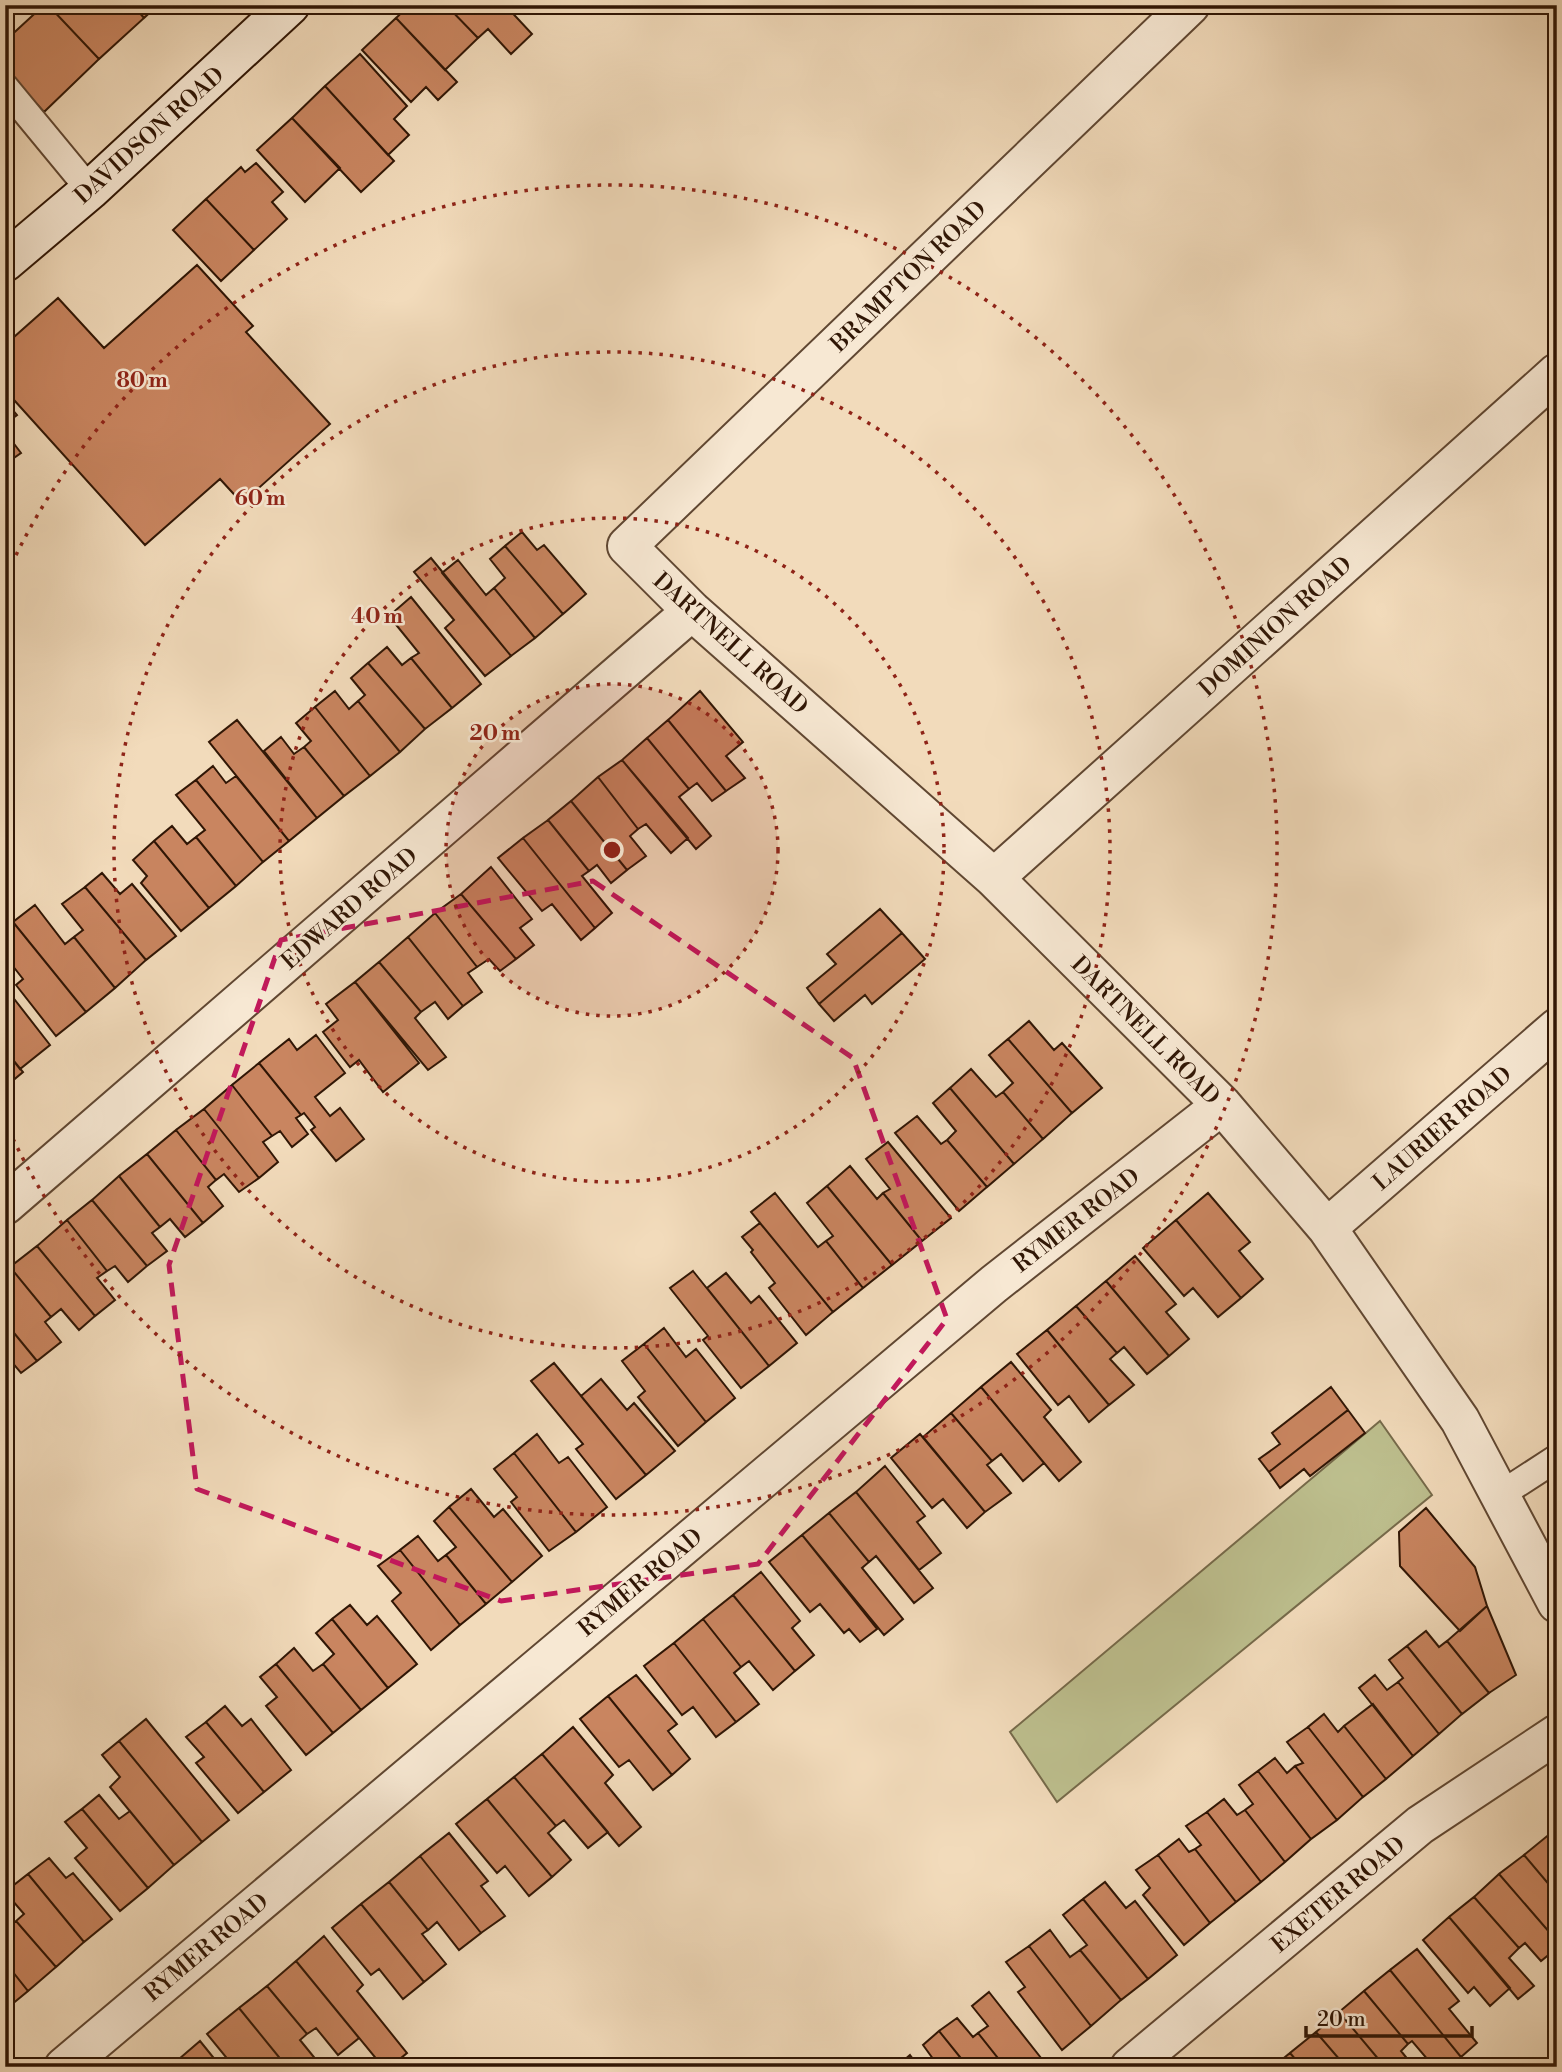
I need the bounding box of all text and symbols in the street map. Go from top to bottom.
street label: DAVIDSON ROAD [69,61,230,210]
street label: BRAMPTON ROAD [824,195,992,359]
text: 80 m [116,368,168,394]
text: 60 m [235,486,285,512]
street label: DOMINION ROAD [1193,551,1358,703]
street label: DARTNELL ROAD [647,567,814,721]
text: 40 m [351,604,403,630]
text: 20 m [470,721,520,747]
centre of rings [600,838,624,862]
street label: EDWARD ROAD [276,842,424,976]
street label: DARTNELL ROAD [1065,950,1226,1111]
street label: LAURIER ROAD [1367,1061,1518,1197]
street label: RYMER ROAD [1007,1162,1146,1279]
street label: RYMER ROAD [573,1523,708,1643]
street label: EXETER ROAD [1266,1831,1411,1959]
street label: RYMER ROAD [139,1888,274,2008]
scale bar [1306,1995,1473,2039]
text: 20 m [1317,2007,1366,2033]

